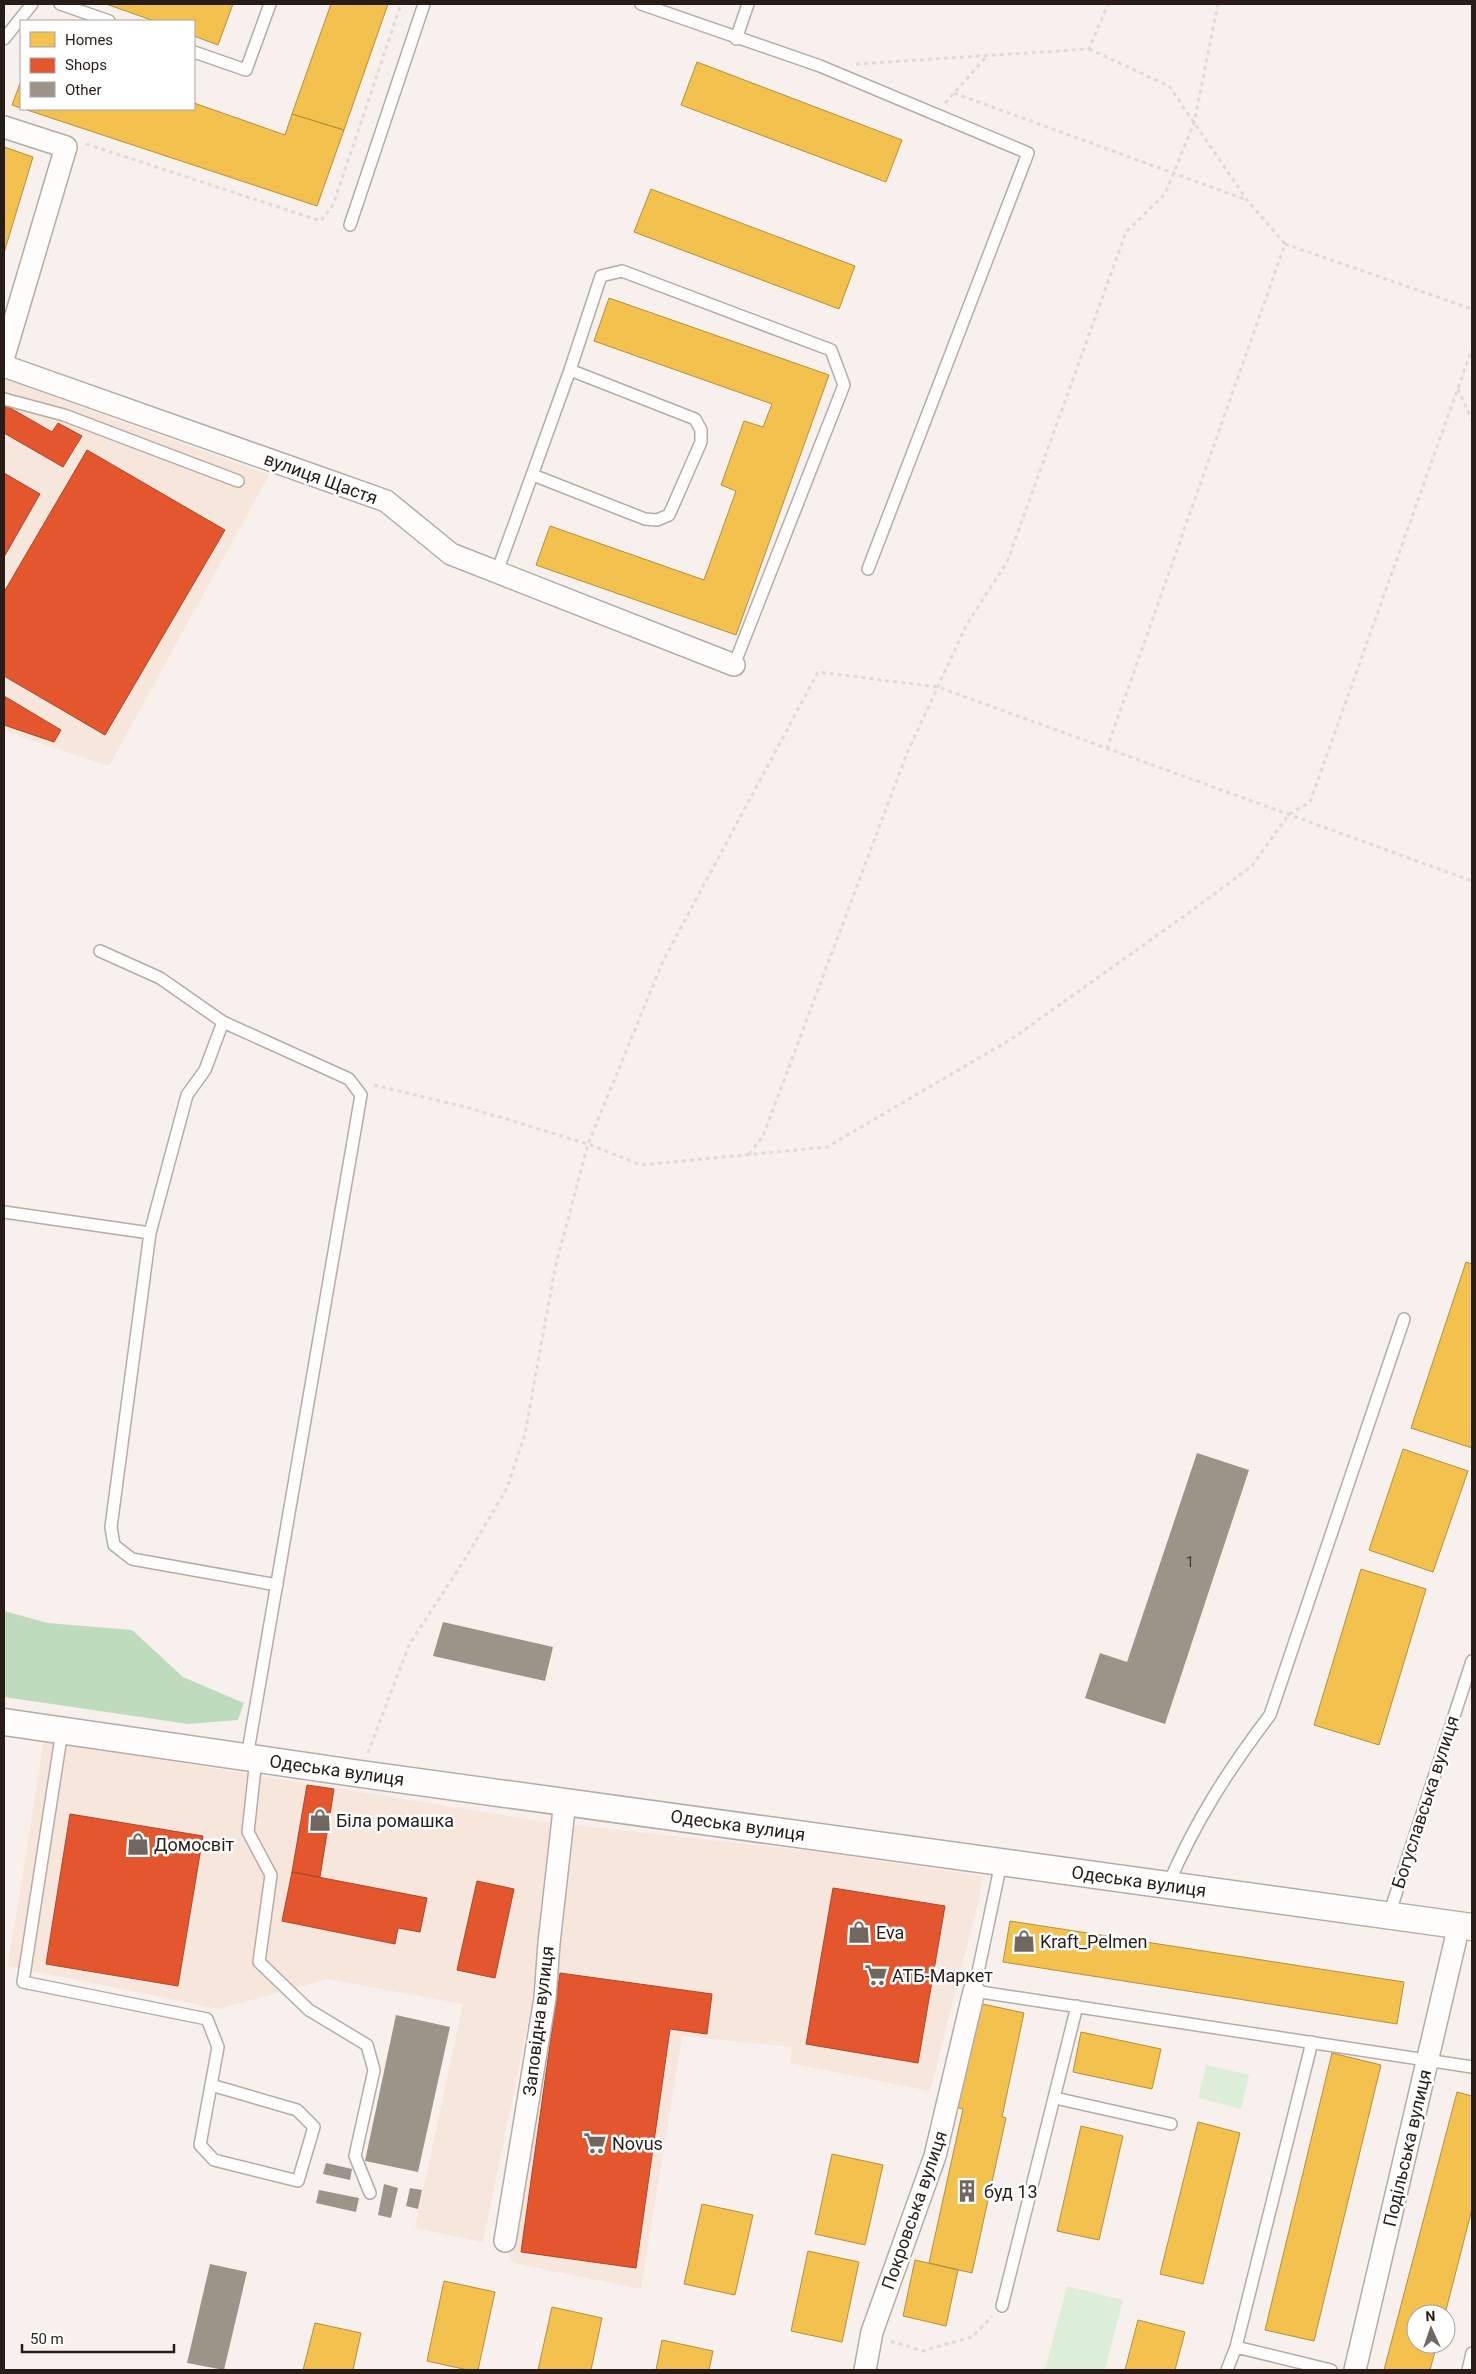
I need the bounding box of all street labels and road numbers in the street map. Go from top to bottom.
street label: вулиця Щастя [261,448,381,508]
street label: Богуславська вулиця [1387,1713,1463,1891]
street label: Одеська вулиця [268,1750,406,1790]
street label: Одеська вулиця [669,1805,807,1845]
street label: Одеська вулиця [1070,1861,1208,1901]
street label: Заповідна вулиця [518,1945,558,2097]
street label: Подільська вулиця [1379,2067,1435,2229]
street label: Покровська вулиця [877,2128,951,2292]

